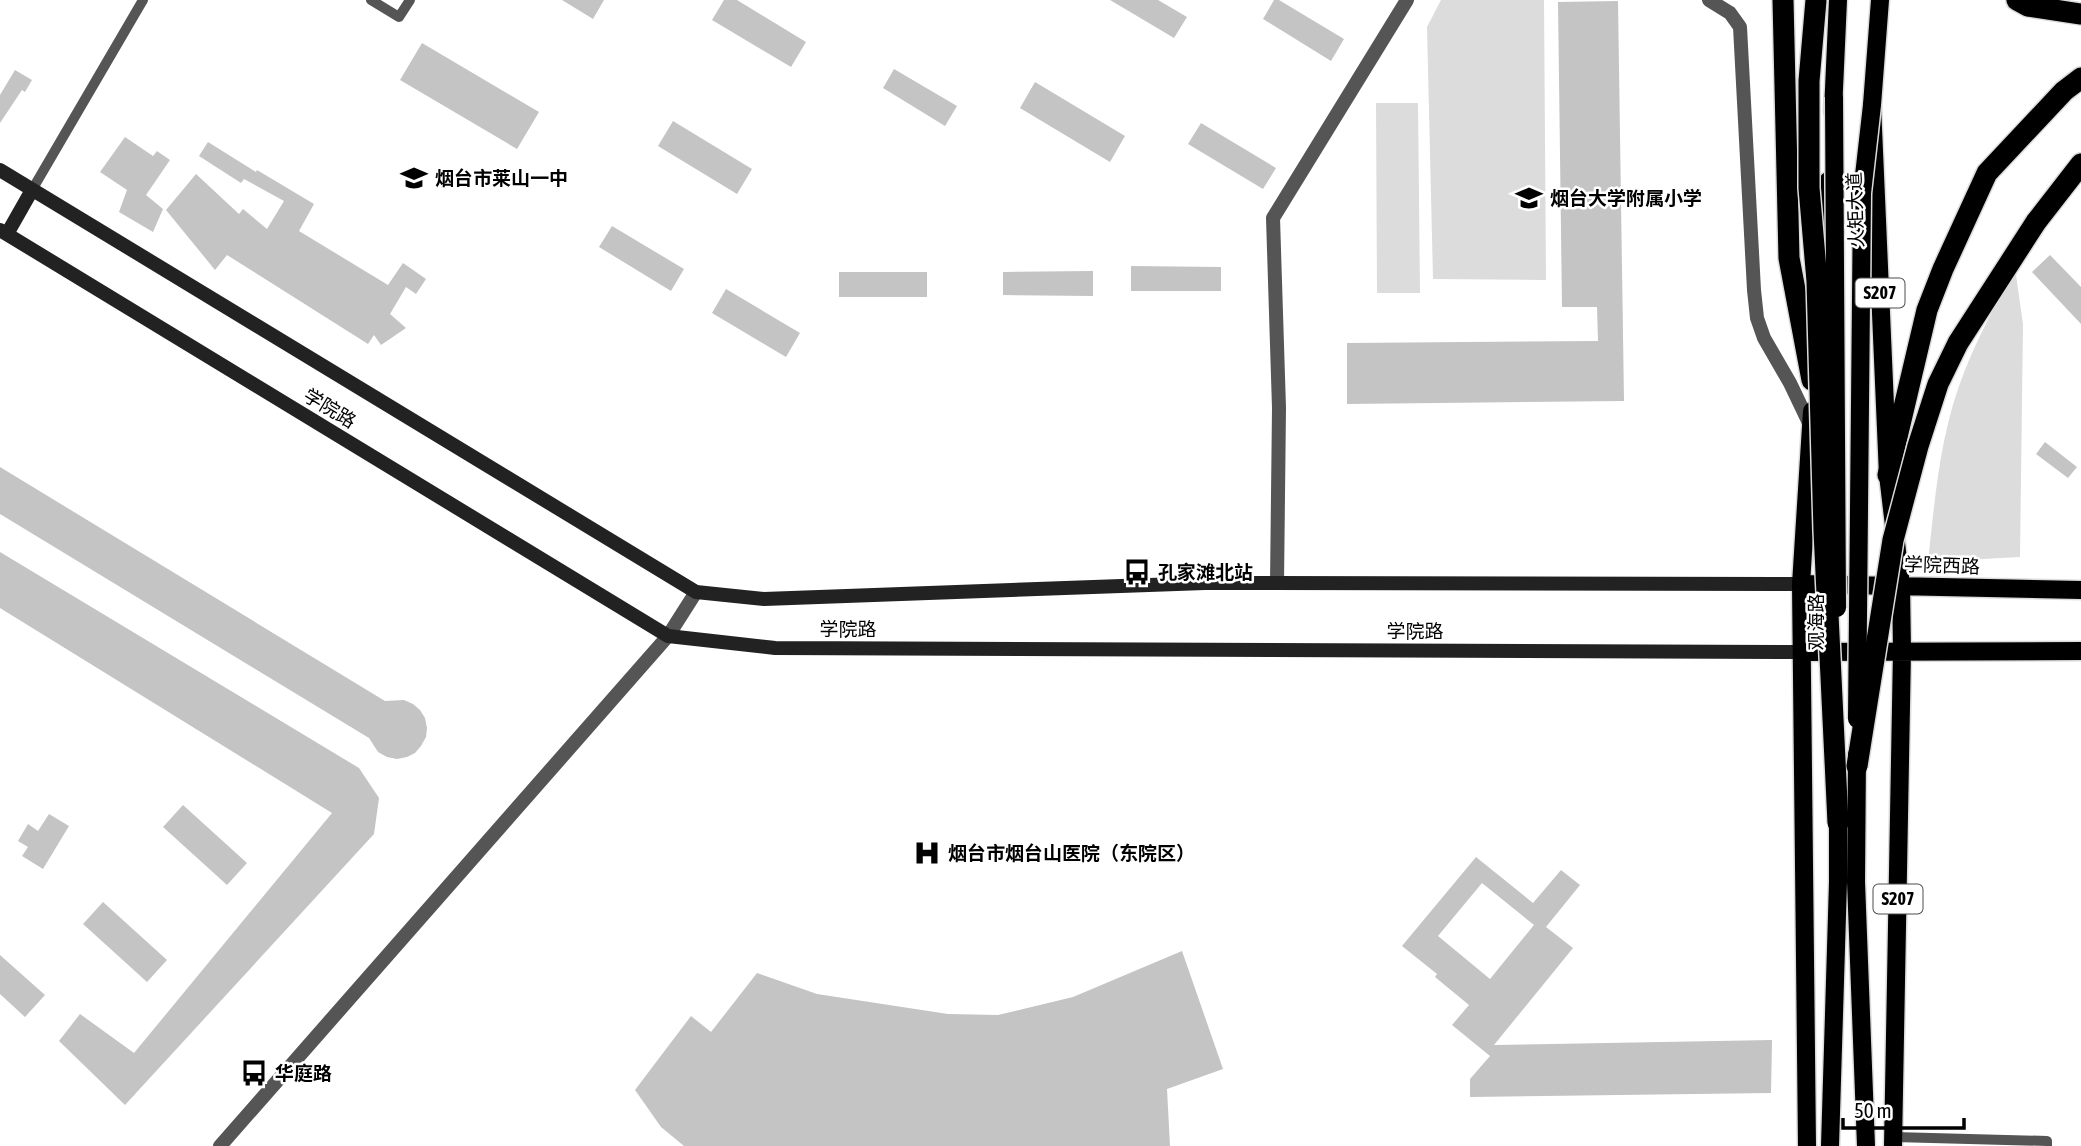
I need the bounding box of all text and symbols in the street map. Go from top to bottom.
school or university icon: 烟台市莱山一中 [399,163,429,193]
place label: 烟台市莱山一中 [435,167,568,189]
street label: 火矩大道 [1843,172,1867,248]
school or university icon: 烟台大学附属小学 [1514,183,1544,213]
place label: 烟台大学附属小学 [1550,187,1702,209]
road number: S207 [1856,278,1904,307]
street label: 学院路 [300,384,360,432]
street label: 学院西路 [1904,553,1980,577]
bus stop icon: 孔家滩北站 [1122,557,1152,587]
place label: 孔家滩北站 [1158,561,1253,583]
street label: 观海路 [1805,593,1827,651]
street label: 学院路 [819,618,877,640]
street label: 学院路 [1386,620,1444,642]
hospital icon: 烟台市烟台山医院（东院区） [912,838,942,868]
place label: 烟台市烟台山医院（东院区） [948,842,1195,864]
road number: S207 [1874,884,1923,914]
bus stop icon: 华庭路 [239,1058,269,1088]
place label: 华庭路 [275,1062,332,1084]
scale bar [1843,1086,1964,1130]
text: 50 m [1854,1098,1892,1122]

